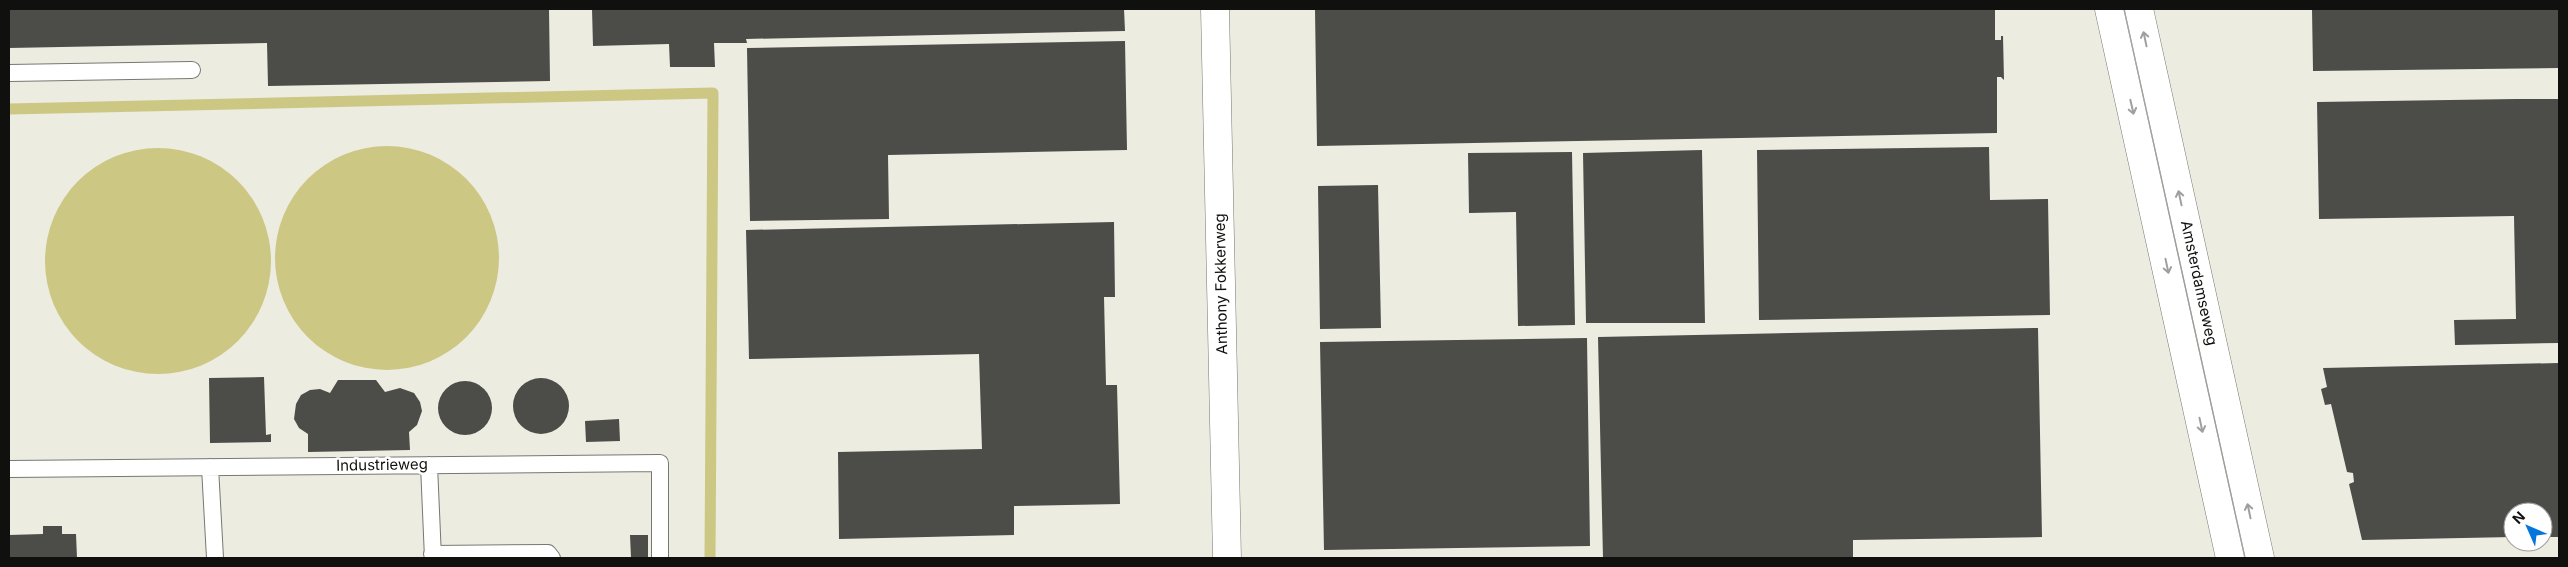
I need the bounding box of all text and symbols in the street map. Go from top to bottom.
one-way arrow [2140,32,2149,48]
one-way arrow [2128,99,2137,115]
one-way arrow [2175,191,2185,207]
street label: Anthony Fokkerweg [1210,213,1231,355]
street label: Amsterdamseweg [2177,219,2222,347]
one-way arrow [2163,258,2172,274]
one-way arrow [2197,417,2206,433]
street label: Industrieweg [336,454,428,475]
north arrow [2503,502,2553,552]
one-way arrow [2244,503,2253,519]
text: N [2509,508,2528,527]

